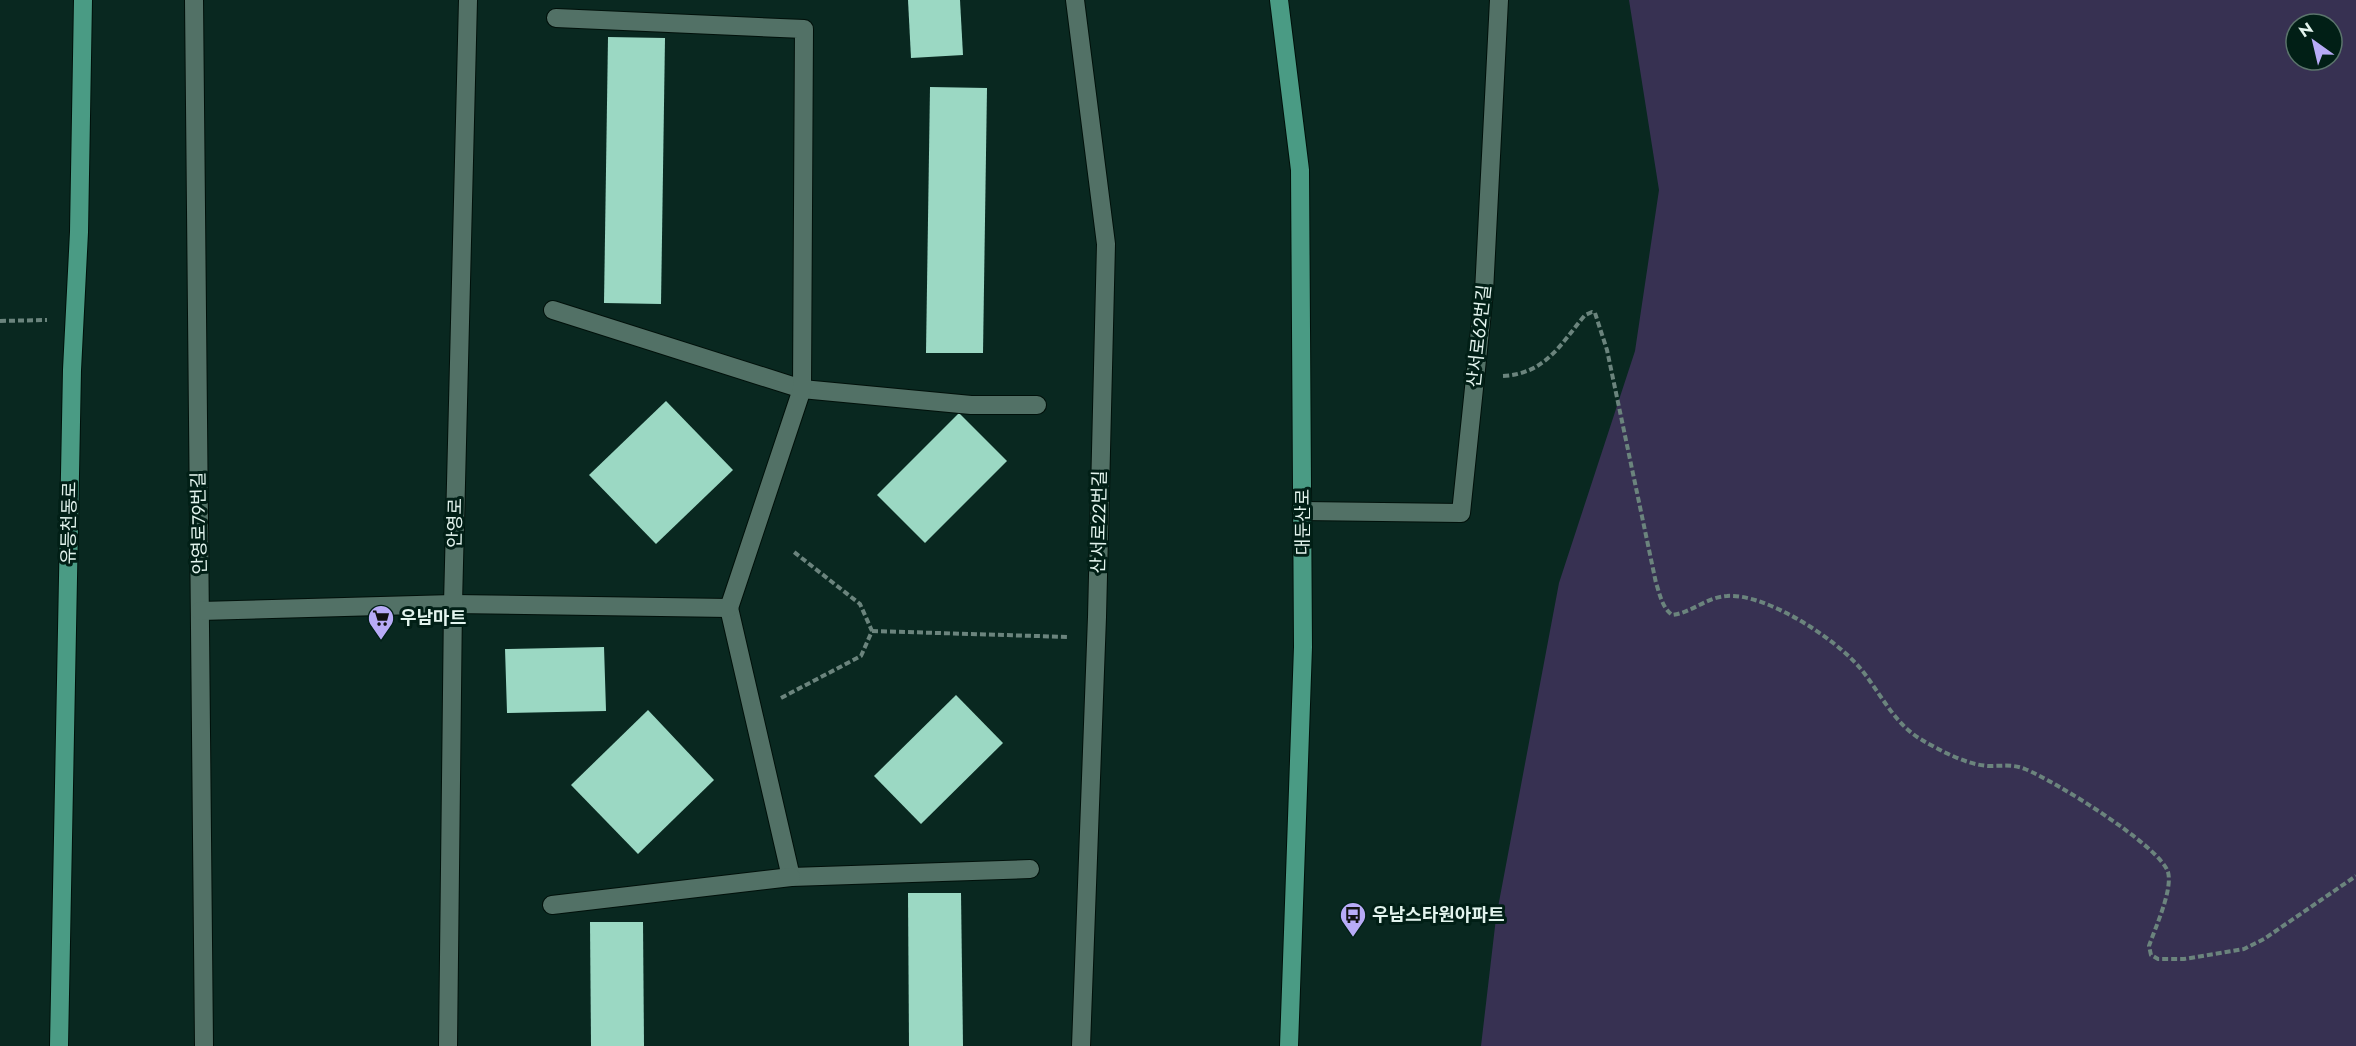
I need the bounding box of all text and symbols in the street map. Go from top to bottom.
north arrow [2284,12,2344,72]
text: N [2294,17,2318,43]
street label: 산서로62번길 [1461,283,1497,389]
street label: 산서로22번길 [1085,470,1113,574]
street label: 안영로79번길 [185,471,213,575]
street label: 유등천동로 [55,481,83,565]
street label: 대둔산로 [1290,489,1316,555]
street label: 안영로 [442,498,468,548]
supermarket icon: 우남마트 [366,603,396,641]
place label: 우남마트 [400,605,466,631]
bus stop icon: 우남스타원아파트 [1338,900,1368,938]
place label: 우남스타원아파트 [1372,902,1504,928]

